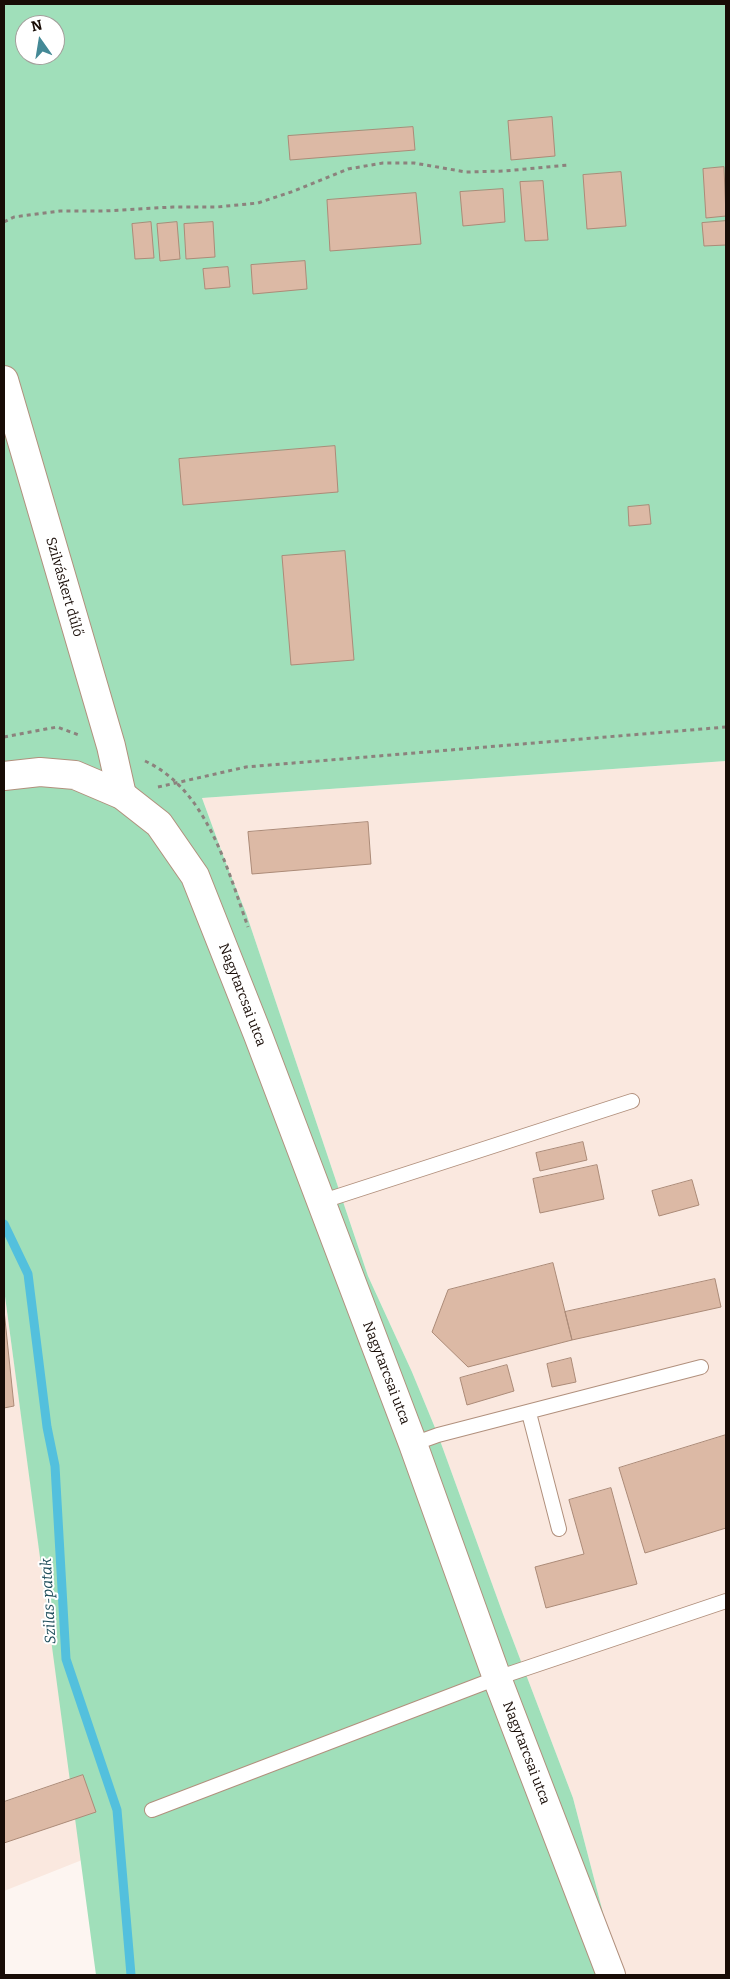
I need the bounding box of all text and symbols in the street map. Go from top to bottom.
north arrow [15,15,65,65]
text: N [30,16,44,35]
street label: Szilváskert dűlő [42,535,86,639]
street label: Nagytarcsai utca [215,941,269,1049]
street label: Nagytarcsai utca [359,1319,413,1427]
water label: Szilas-patak [38,1558,60,1644]
street label: Nagytarcsai utca [499,1699,553,1807]

